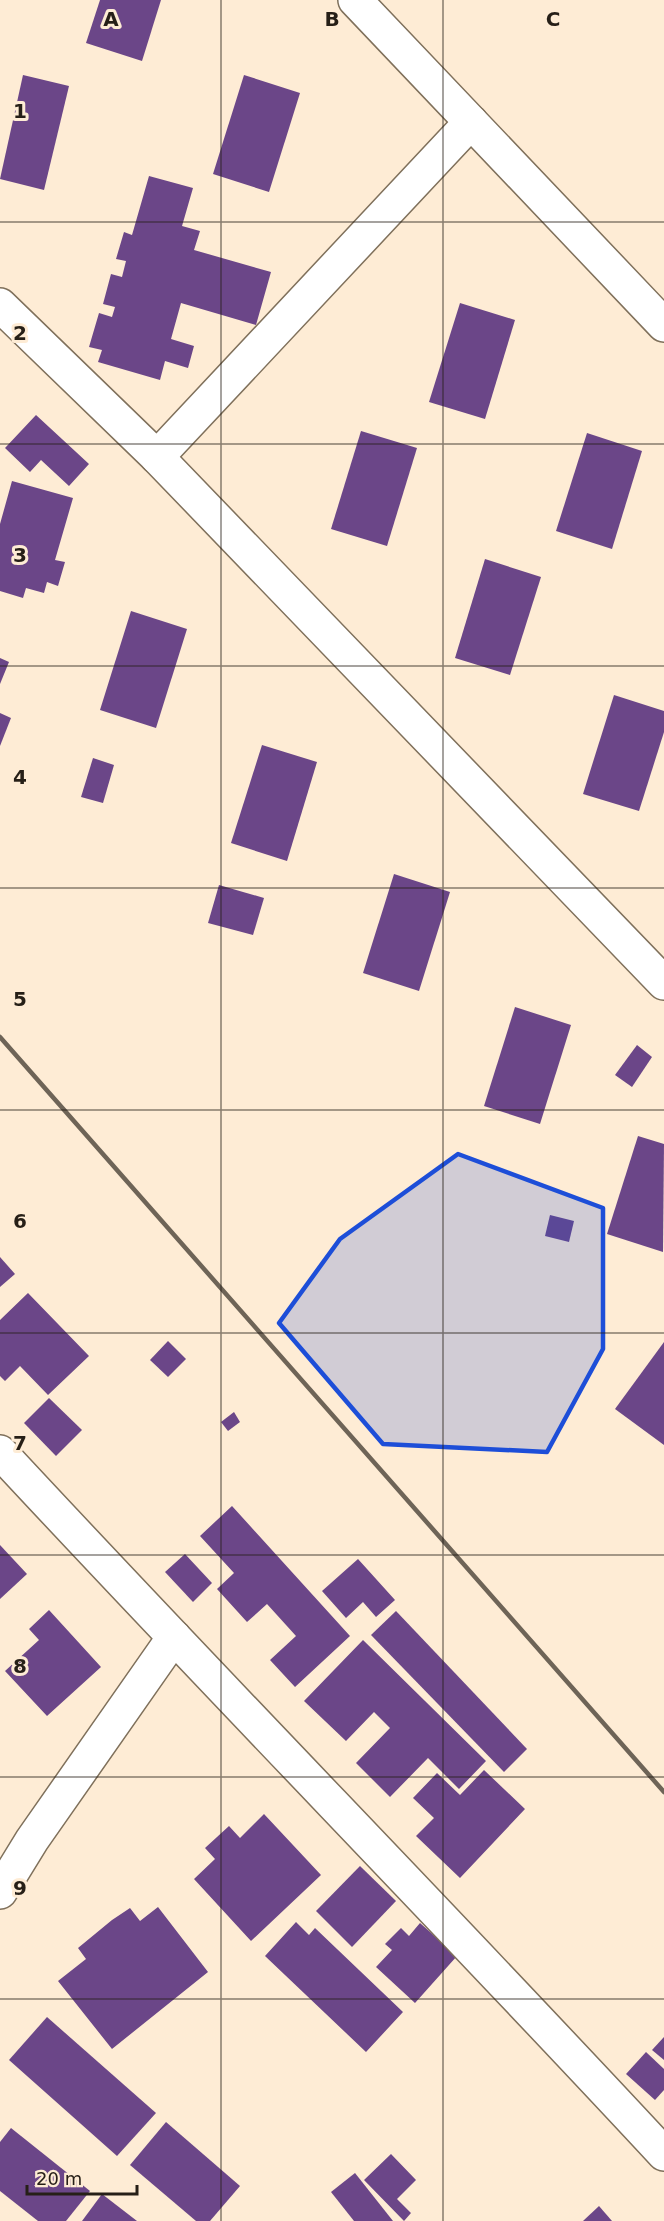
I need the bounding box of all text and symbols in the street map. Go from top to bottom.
text: A [103,7,119,31]
text: B [324,7,340,31]
text: C [546,7,560,31]
text: 1 [13,99,27,123]
text: 2 [13,321,27,345]
text: 3 [13,543,27,567]
text: 4 [13,765,27,789]
text: 5 [13,987,27,1011]
text: 6 [13,1209,27,1233]
text: 7 [13,1431,27,1455]
text: 8 [13,1654,27,1678]
text: 9 [13,1876,27,1900]
scale bar [27,2158,136,2196]
text: 20 m [36,2168,82,2189]

